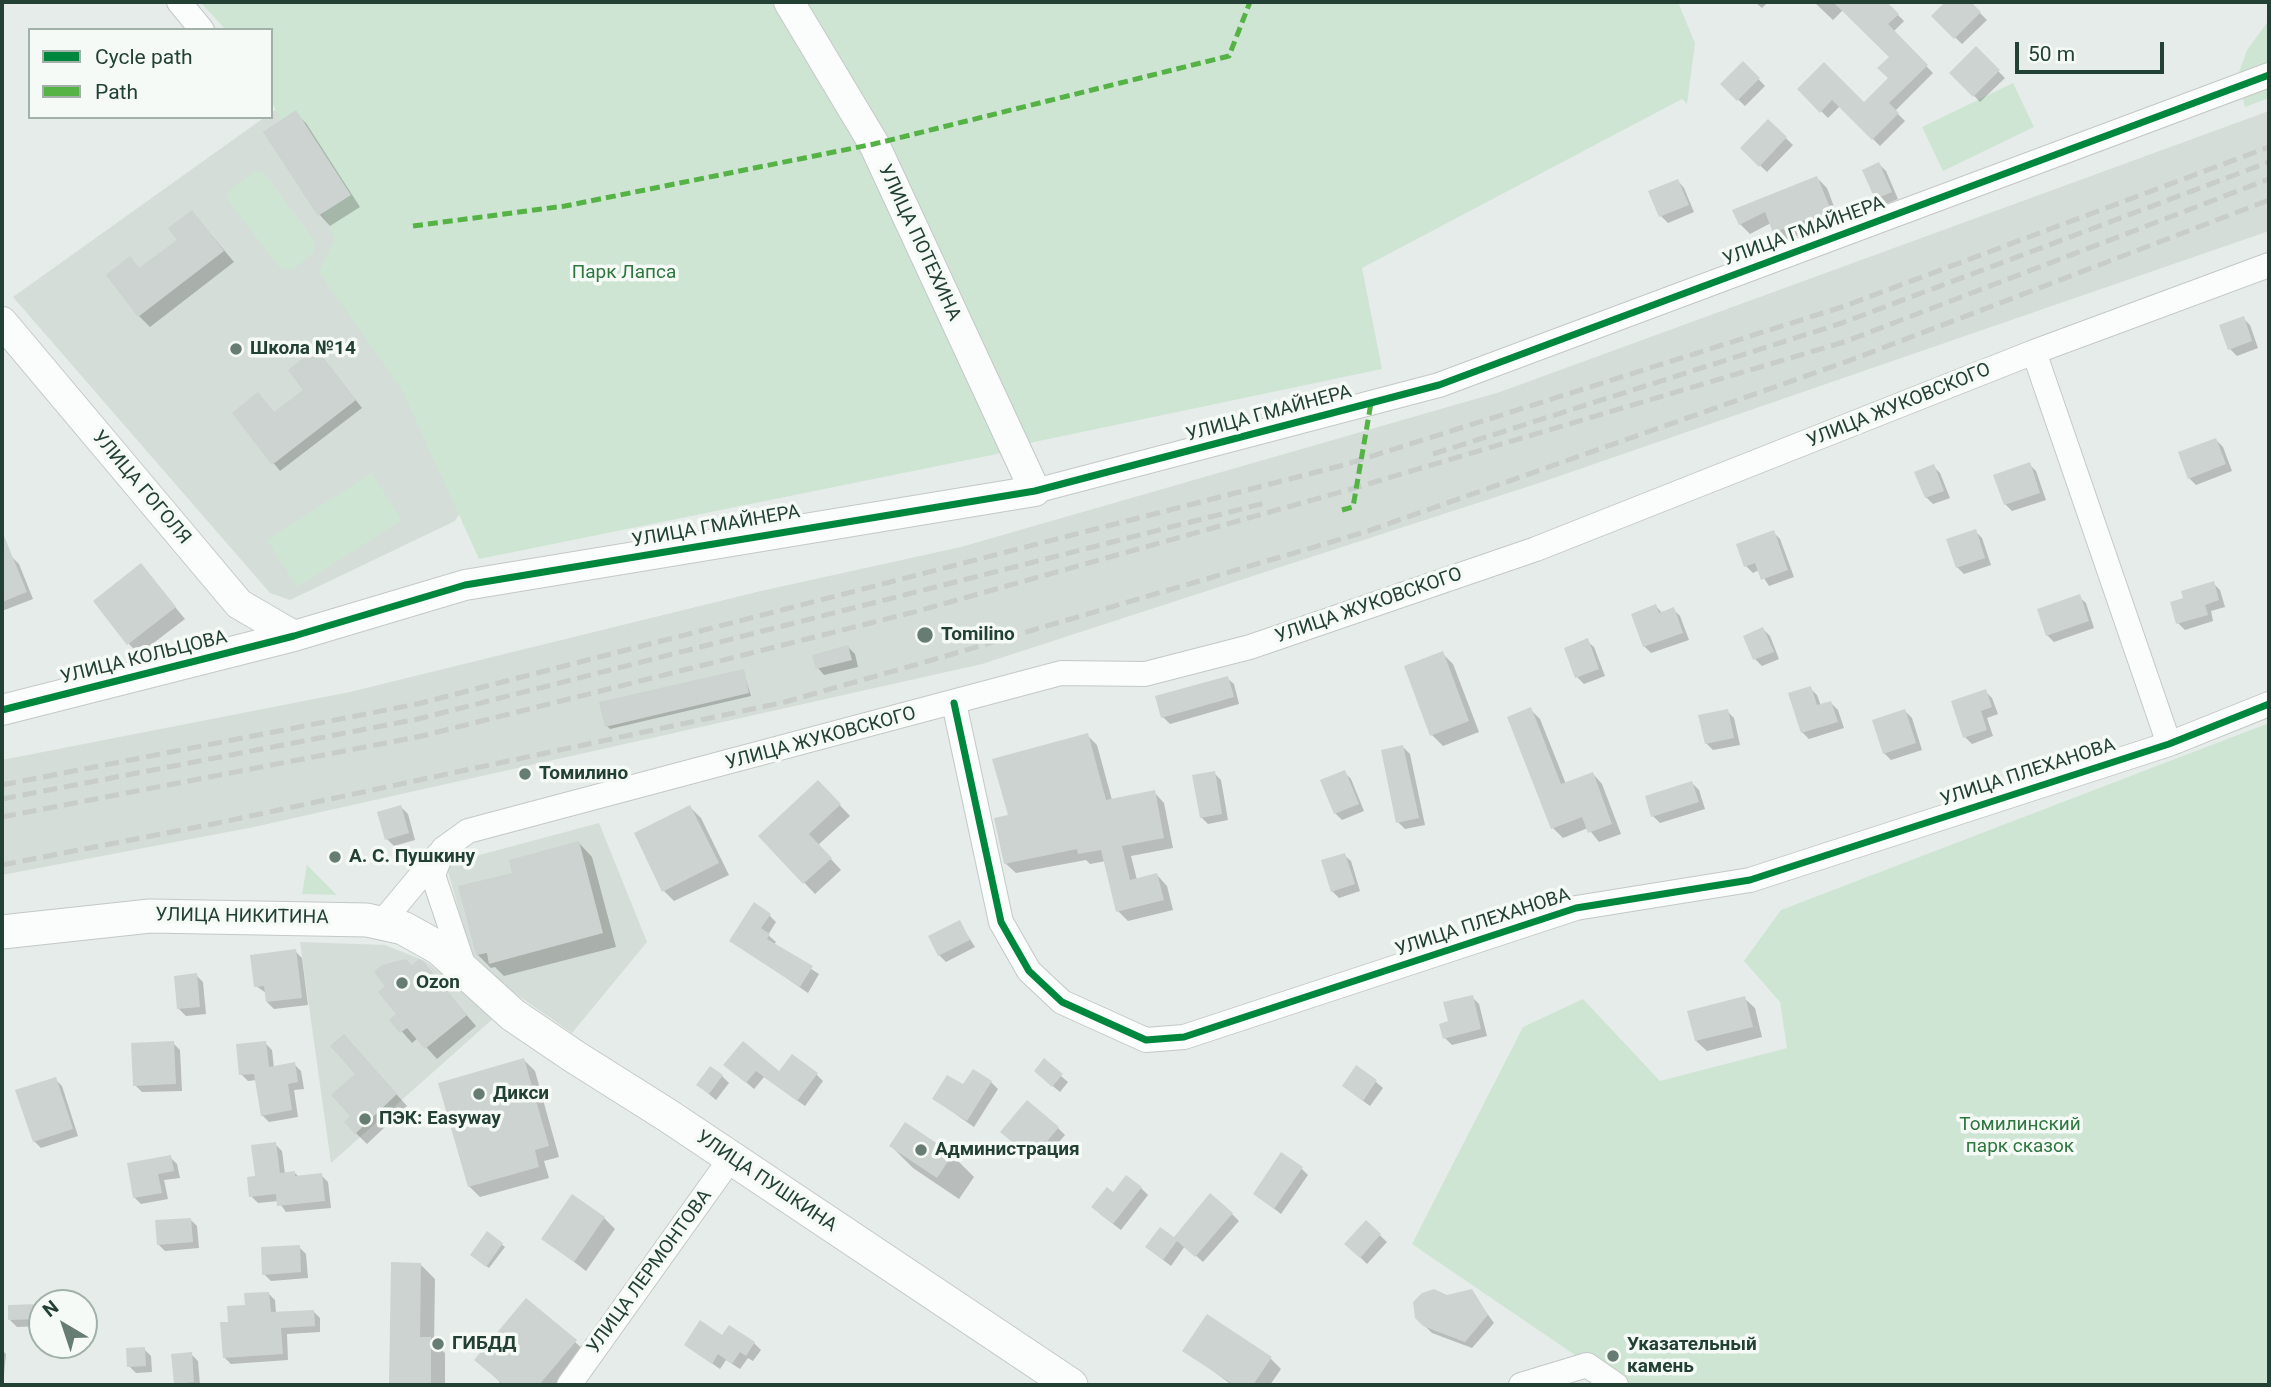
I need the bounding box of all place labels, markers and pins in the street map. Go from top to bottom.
place label: Школа №14 [250,338,356,360]
marker: Школа №14 [228,341,244,357]
place label: Tomilino [941,624,1015,646]
marker: Tomilino [915,625,935,645]
place label: Томилино [539,763,628,785]
marker: Томилино [517,766,533,782]
place label: А. С. Пушкину [349,846,475,868]
marker: А. С. Пушкину [327,849,343,865]
place label: Ozon [416,972,460,994]
marker: Ozon [394,975,410,991]
place label: Дикси [493,1083,549,1105]
marker: Дикси [471,1086,487,1102]
place label: ПЭК: Easyway [379,1108,501,1130]
marker: ПЭК: Easyway [357,1111,373,1127]
place label: Администрация [935,1139,1080,1161]
marker: Администрация [913,1142,929,1158]
place label: ГИБДД [452,1333,516,1355]
place label: Указательный камень [1627,1334,1757,1378]
marker: ГИБДД [430,1336,446,1352]
marker: Указательный камень [1605,1348,1621,1364]

